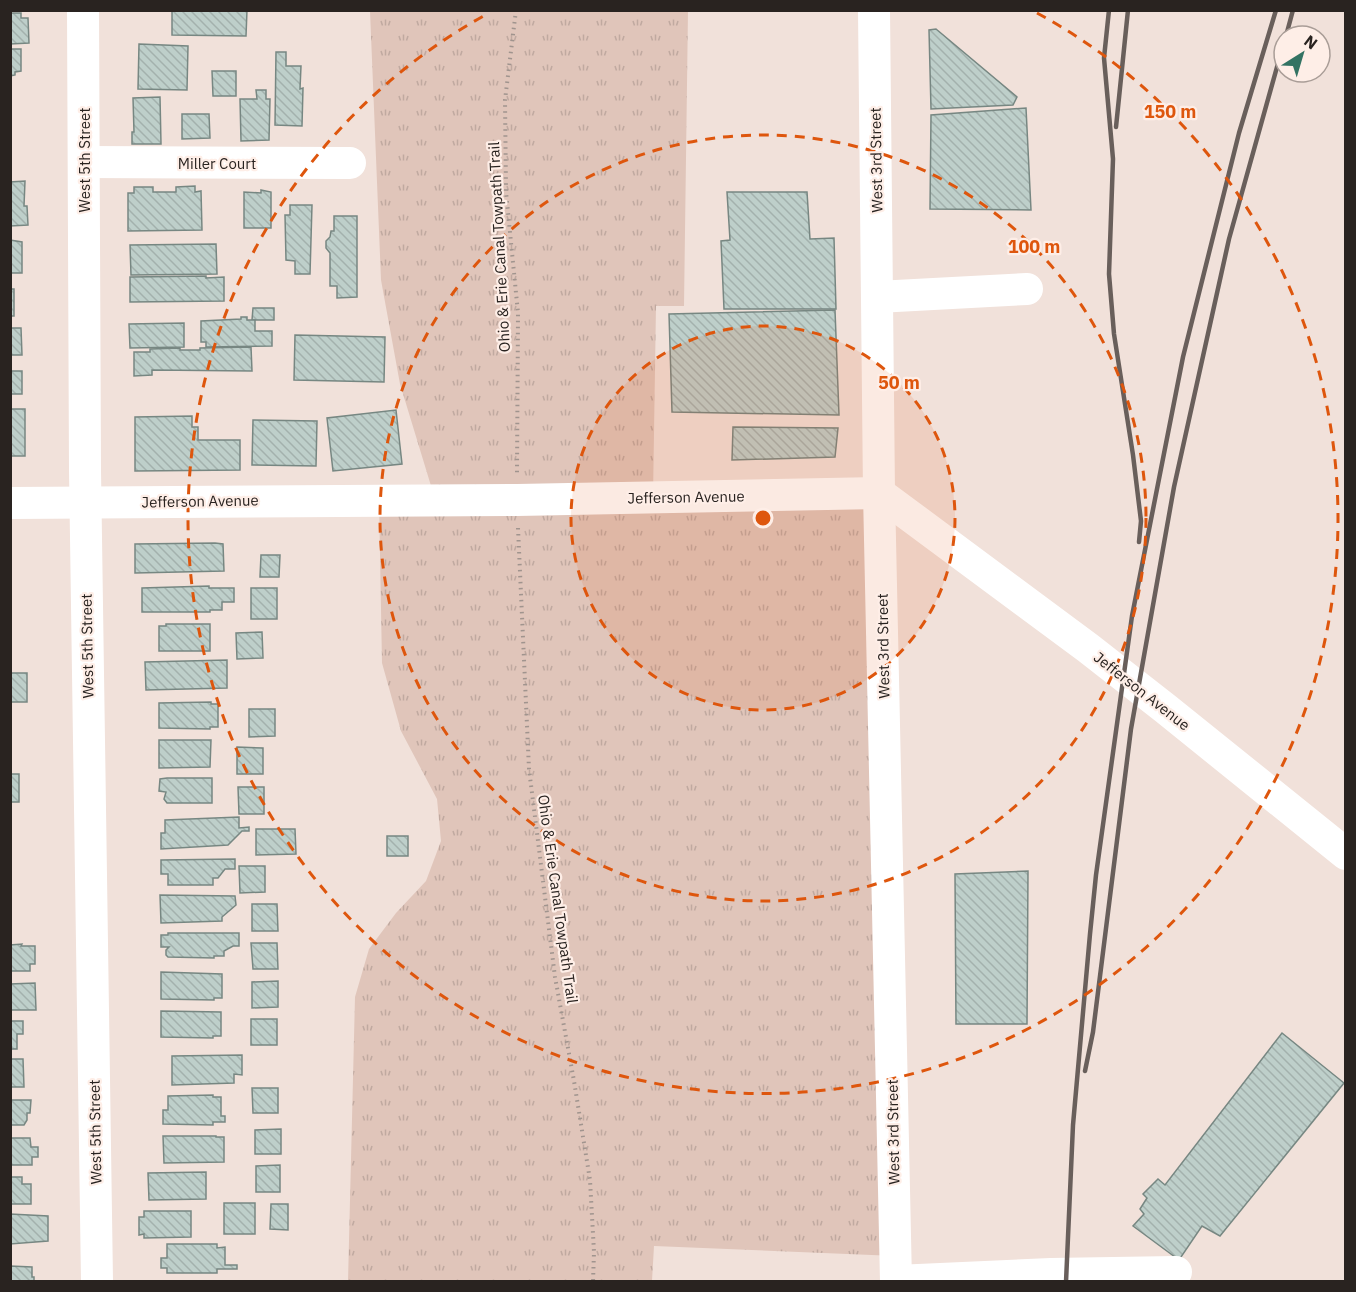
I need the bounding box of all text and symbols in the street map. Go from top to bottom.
north arrow [1272,24,1332,84]
text: N [1300,31,1322,53]
text: 150 m [1144,100,1196,123]
street label: West 3rd Street [866,107,886,213]
street label: West 5th Street [75,108,94,212]
street label: Ohio & Erie Canal Towpath Trail [484,141,514,353]
street label: Miller Court [178,154,256,173]
text: 100 m [1008,235,1060,258]
text: 50 m [878,371,920,394]
street label: Jefferson Avenue [627,486,745,508]
street label: Jefferson Avenue [141,490,259,512]
centre of rings [753,508,773,528]
street label: West 5th Street [77,593,97,699]
street label: West 3rd Street [873,593,893,699]
street label: Jefferson Avenue [1090,647,1194,735]
street label: Ohio & Erie Canal Towpath Trail [534,793,582,1005]
street label: West 5th Street [85,1079,105,1185]
street label: West 3rd Street [883,1079,903,1185]

